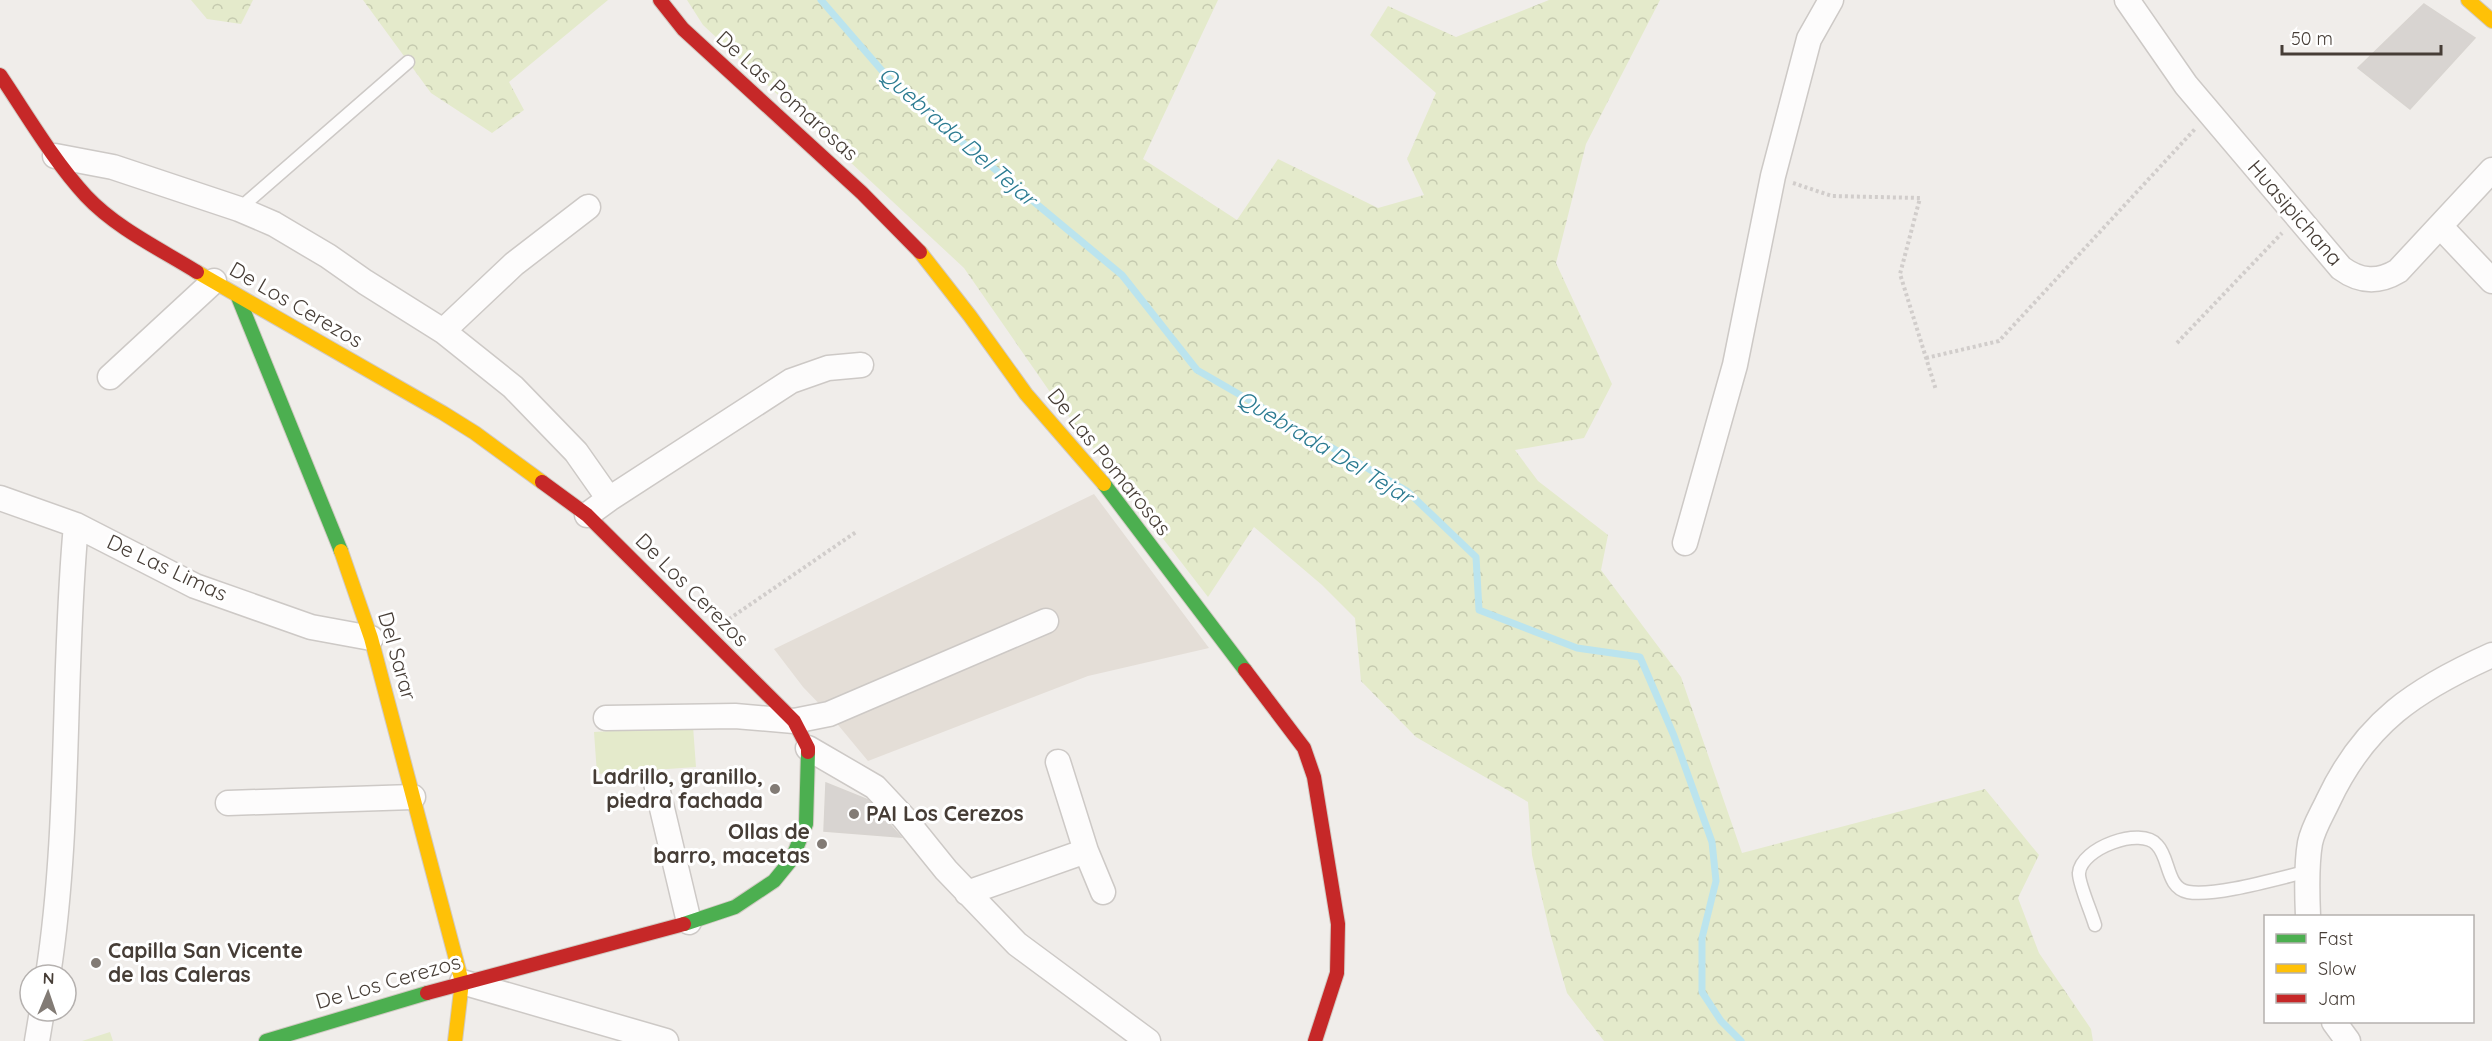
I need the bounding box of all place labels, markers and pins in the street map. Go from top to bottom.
place label: Ladrillo, granillo, piedra fachada [592,763,763,813]
marker: Ladrillo, granillo, piedra fachada [768,782,782,796]
place label: PAI Los Cerezos [866,800,1024,826]
marker: PAI Los Cerezos [847,807,861,821]
place label: Ollas de barro, macetas [653,818,810,868]
marker: Ollas de barro, macetas [815,837,829,851]
place label: Capilla San Vicente de las Caleras [108,937,303,987]
marker: Capilla San Vicente de las Caleras [89,956,103,970]

